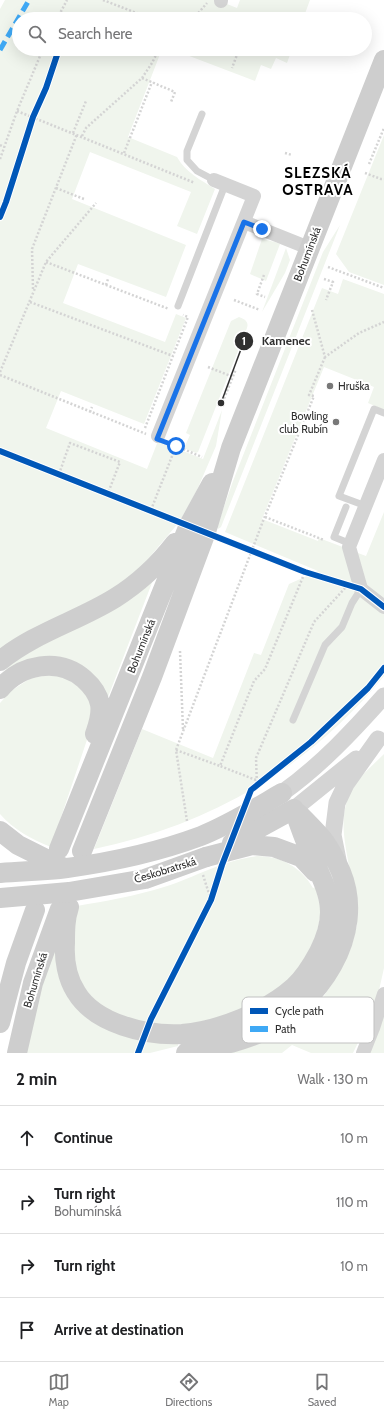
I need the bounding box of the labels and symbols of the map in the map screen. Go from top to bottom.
district label: SLEZSKÁ OSTRAVA [282,163,354,199]
route end [253,220,271,238]
street label: Bohumínská [290,224,324,283]
callout: Kamenec [234,329,319,353]
text: 1 [242,333,246,348]
text: Kamenec [262,333,311,348]
place label: Hruška [338,379,370,393]
marker: Hruška [325,381,335,391]
place label: Bowling club Rubín [279,409,329,436]
marker: Bowling club Rubín [331,417,341,427]
route start [167,437,185,455]
street label: Bohumínská [124,616,158,675]
street label: Českobratrská [132,854,198,886]
street label: Bohumínská [20,950,50,1009]
legend [242,997,374,1043]
text: Cycle path [275,1004,324,1018]
text: Path [275,1022,296,1036]

